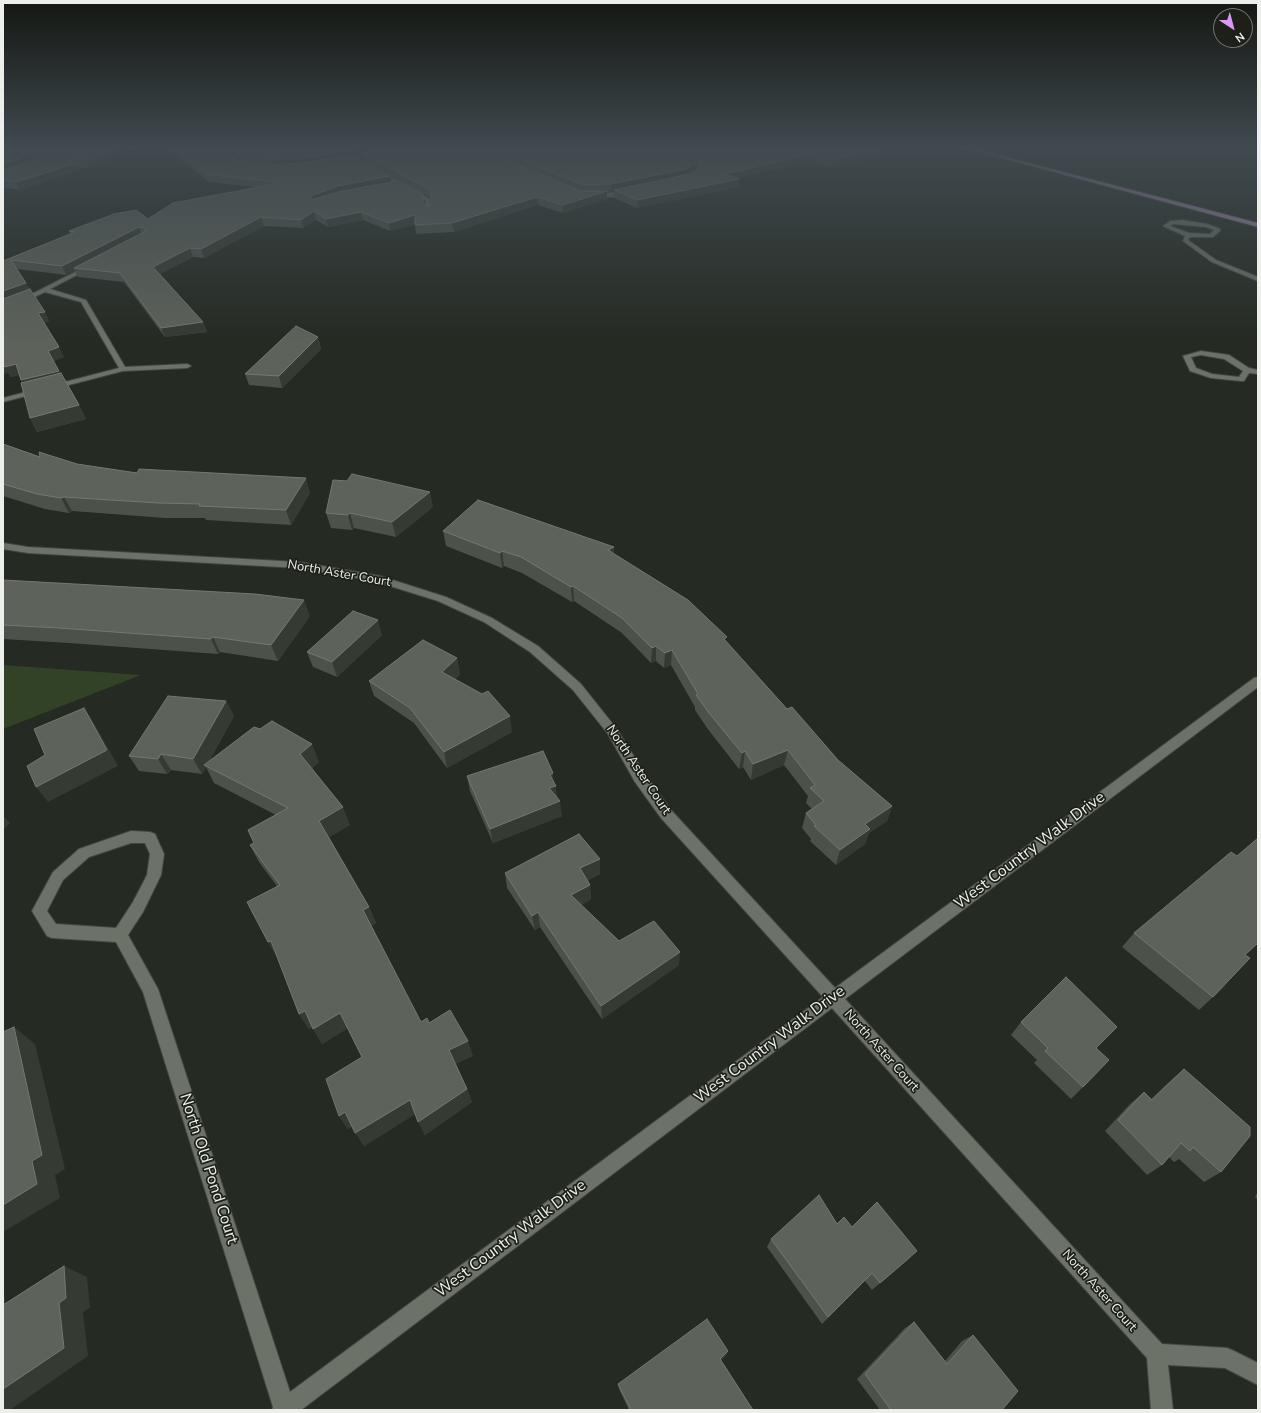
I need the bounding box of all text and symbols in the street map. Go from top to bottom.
north arrow [1213,8,1253,48]
text: N [1232,29,1248,46]
street label: North Aster Court [286,557,392,591]
street label: North Aster Court [602,722,674,818]
street label: West Country Walk Drive [951,788,1109,914]
street label: West Country Walk Drive [691,982,849,1108]
street label: North Aster Court [840,1007,922,1095]
street label: North Old Pond Court [175,1091,241,1247]
street label: West Country Walk Drive [432,1176,590,1302]
street label: North Aster Court [1058,1247,1140,1335]

